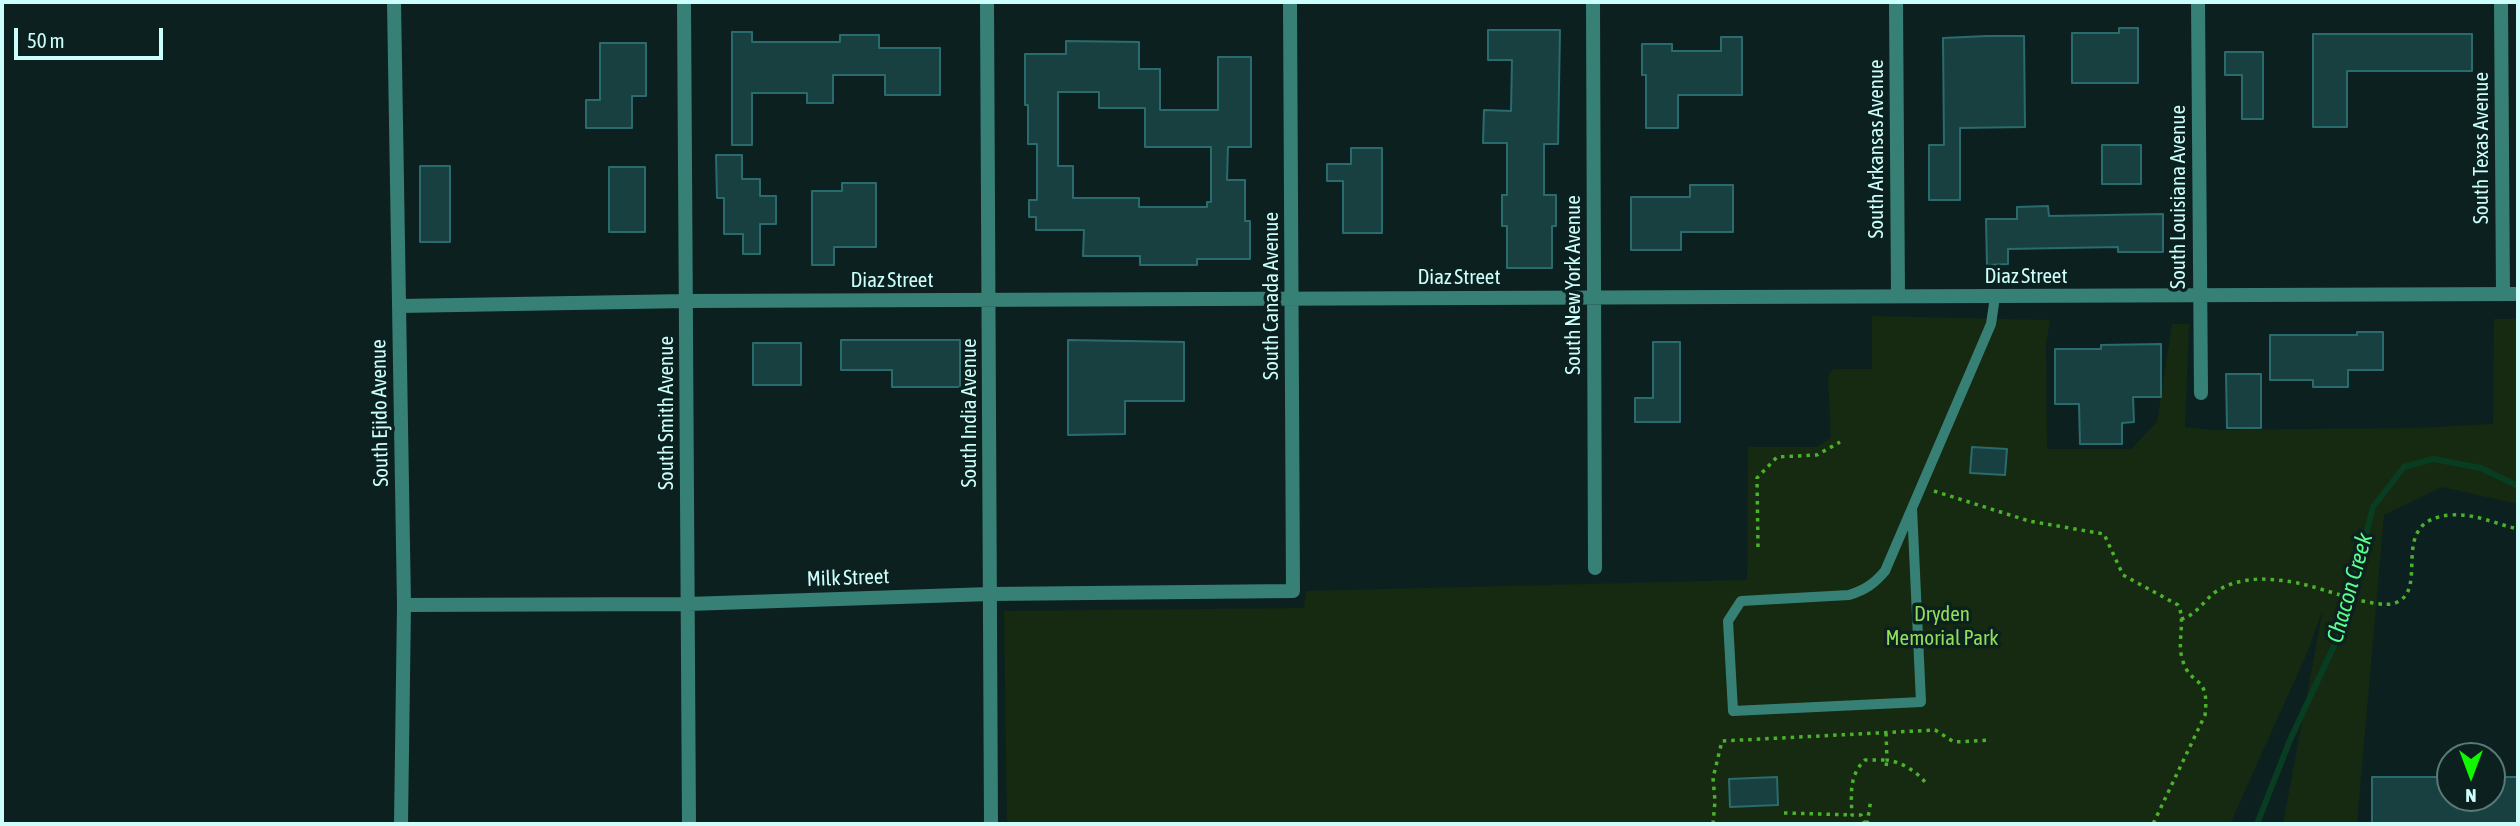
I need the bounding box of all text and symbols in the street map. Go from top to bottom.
scale bar [18,14,166,58]
text: 50 m [27,28,65,52]
street label: South Arkansas Avenue [1863,59,1889,239]
street label: South Texas Avenue [2468,72,2494,224]
street label: South Louisiana Avenue [2165,105,2191,289]
street label: South New York Avenue [1560,195,1586,375]
street label: South Canada Avenue [1258,212,1284,380]
street label: Diaz Street [1985,263,2067,289]
street label: Diaz Street [1418,264,1500,290]
street label: Diaz Street [851,267,933,293]
street label: South Smith Avenue [653,336,679,490]
street label: South India Avenue [956,338,982,488]
street label: South Ejido Avenue [366,339,394,487]
water label: Chacon Creek [2321,530,2379,646]
street label: Milk Street [806,564,890,592]
park label: Dryden Memorial Park [1886,601,1998,651]
north arrow [2436,742,2506,812]
text: N [2465,785,2477,807]

